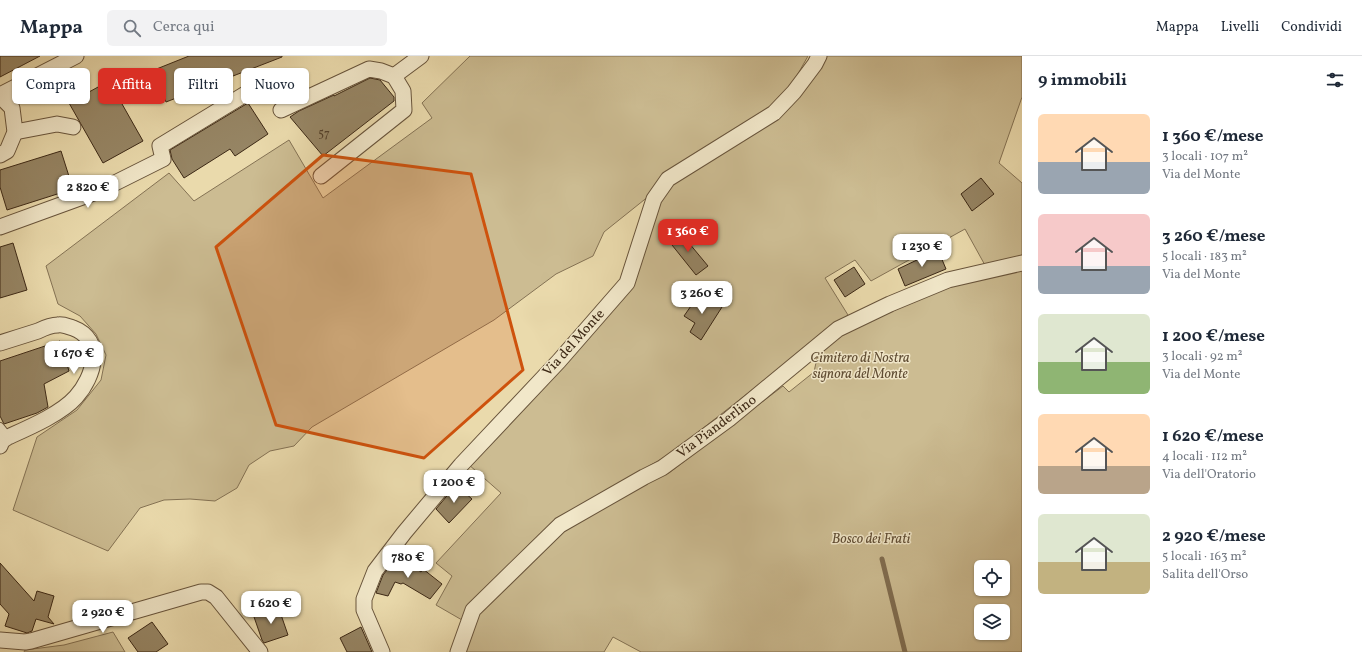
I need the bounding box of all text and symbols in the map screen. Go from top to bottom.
search box [107,10,387,46]
text: Mappa [20,15,83,41]
icon: search [121,17,143,39]
text: Cerca qui [153,17,214,38]
text: Mappa [1156,18,1199,37]
text: Livelli [1221,18,1259,37]
text: Condividi [1281,18,1342,37]
chip: Compra [12,68,90,104]
chip: Affitta [98,68,166,104]
chip: Filtri [174,68,233,104]
chip: Nuovo [241,68,309,104]
text: 9 immobili [1038,69,1127,92]
icon: filters [1324,69,1346,91]
text: 1 360 €/mese [1162,125,1264,148]
house number: 57 [318,126,330,142]
icon: home [1070,130,1118,178]
text: 3 locali · 107 m² [1162,148,1248,166]
text: Via del Monte [1162,166,1240,184]
pin: 2 820 € [51,175,125,209]
text: 2 820 € [66,179,110,197]
pin: 1 360 € [651,219,725,253]
text: 1 360 € [667,223,709,241]
text: 3 260 €/mese [1162,225,1266,248]
icon: home [1070,230,1118,278]
pin: 1 230 € [885,234,959,268]
text: 1 230 € [901,238,943,256]
text: 5 locali · 183 m² [1162,248,1247,266]
text: Via del Monte [1162,266,1240,284]
pin: 3 260 € [665,281,739,315]
text: 3 260 € [680,285,724,303]
street label: Via del Monte [539,305,610,381]
text: 1 200 €/mese [1162,325,1265,348]
icon: home [1070,330,1118,378]
pin: 1 670 € [37,341,111,375]
text: 1 670 € [54,345,94,363]
text: 3 locali · 92 m² [1162,348,1243,366]
park label: Cimitero di Nostra signora del Monte [810,349,910,384]
text: Via del Monte [1162,366,1240,384]
street label: Via Pianderlino [673,391,761,463]
text: 1 620 €/mese [1162,425,1264,448]
icon: home [1070,430,1118,478]
text: 4 locali · 112 m² [1162,448,1247,466]
text: Via dell'Oratorio [1162,466,1256,484]
pin: 1 200 € [417,470,491,504]
text: 1 200 € [433,474,475,492]
text: 2 920 €/mese [1162,525,1266,548]
park label: Bosco dei Frati [832,530,911,549]
icon: home [1070,530,1118,578]
pin: 780 € [380,545,436,579]
text: 5 locali · 163 m² [1162,548,1247,566]
text: 780 € [391,549,425,567]
map controls [974,560,1010,640]
button: locate [974,560,1010,596]
text: Salita dell'Orso [1162,566,1248,584]
pin: 1 620 € [234,591,308,625]
text: 1 620 € [250,595,292,613]
pin: 2 920 € [66,600,140,634]
text: 2 920 € [81,604,125,622]
button: layers [974,604,1010,640]

